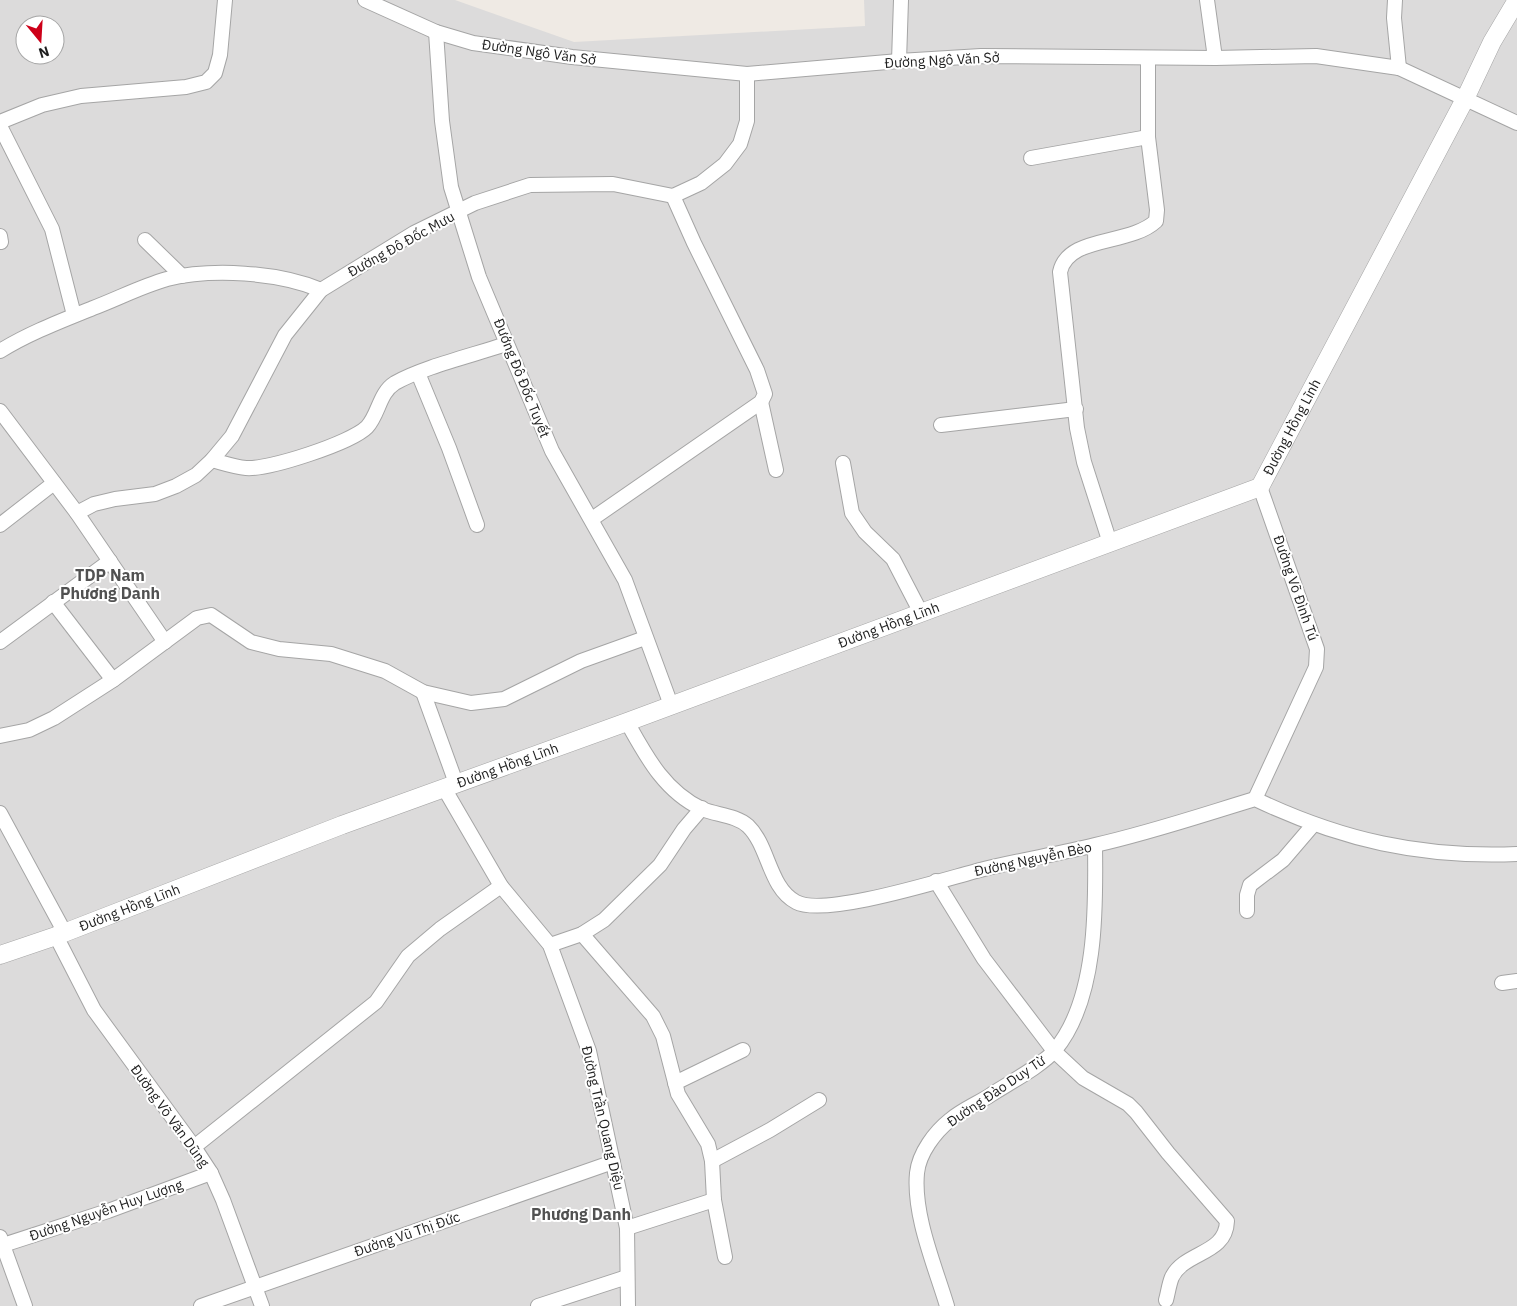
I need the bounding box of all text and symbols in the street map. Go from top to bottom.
north arrow [15,15,65,65]
street label: Đường Ngô Văn Sở [481,35,597,69]
text: N [36,42,52,62]
street label: Đường Ngô Văn Sở [884,48,1000,72]
street label: Đường Đô Đốc Mưu [344,207,458,281]
street label: Đướng Đô Đốc Tuyết [490,316,554,440]
street label: Đường Hồng Lĩnh [1259,376,1325,478]
street label: Đường Võ Đình Tú [1269,533,1323,643]
district label: TDP Nam Phương Danh [60,565,160,603]
street label: Đường Hồng Lĩnh [835,598,942,652]
street label: Đường Hồng Lĩnh [454,739,561,792]
street label: Đường Nguyễn Bèo [973,838,1094,880]
street label: Đường Hồng Lĩnh [77,880,183,935]
street label: Đường Trần Quang Diệu [578,1044,628,1192]
street label: Đường Đào Duy Từ [943,1051,1049,1131]
street label: Đường Võ Văn Dũng [127,1061,214,1171]
street label: Đường Nguyễn Huy Lượng [27,1175,186,1245]
district label: Phương Danh [531,1204,631,1224]
street label: Đường Vũ Thị Đức [352,1207,462,1261]

